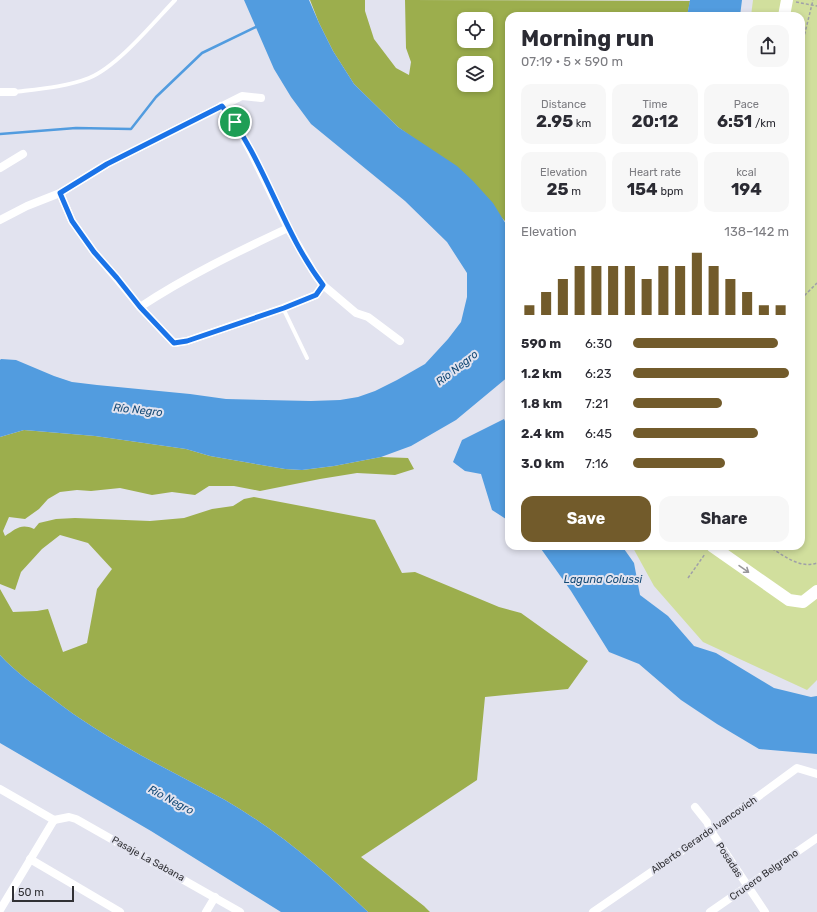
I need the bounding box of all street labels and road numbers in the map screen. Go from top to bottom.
street label: Alberto Gerardo Ivancovich [649,794,759,876]
street label: Pasaje La Sabana [109,834,187,884]
street label: Posadas [713,840,745,880]
street label: Crucero Belgrano [727,847,801,903]

